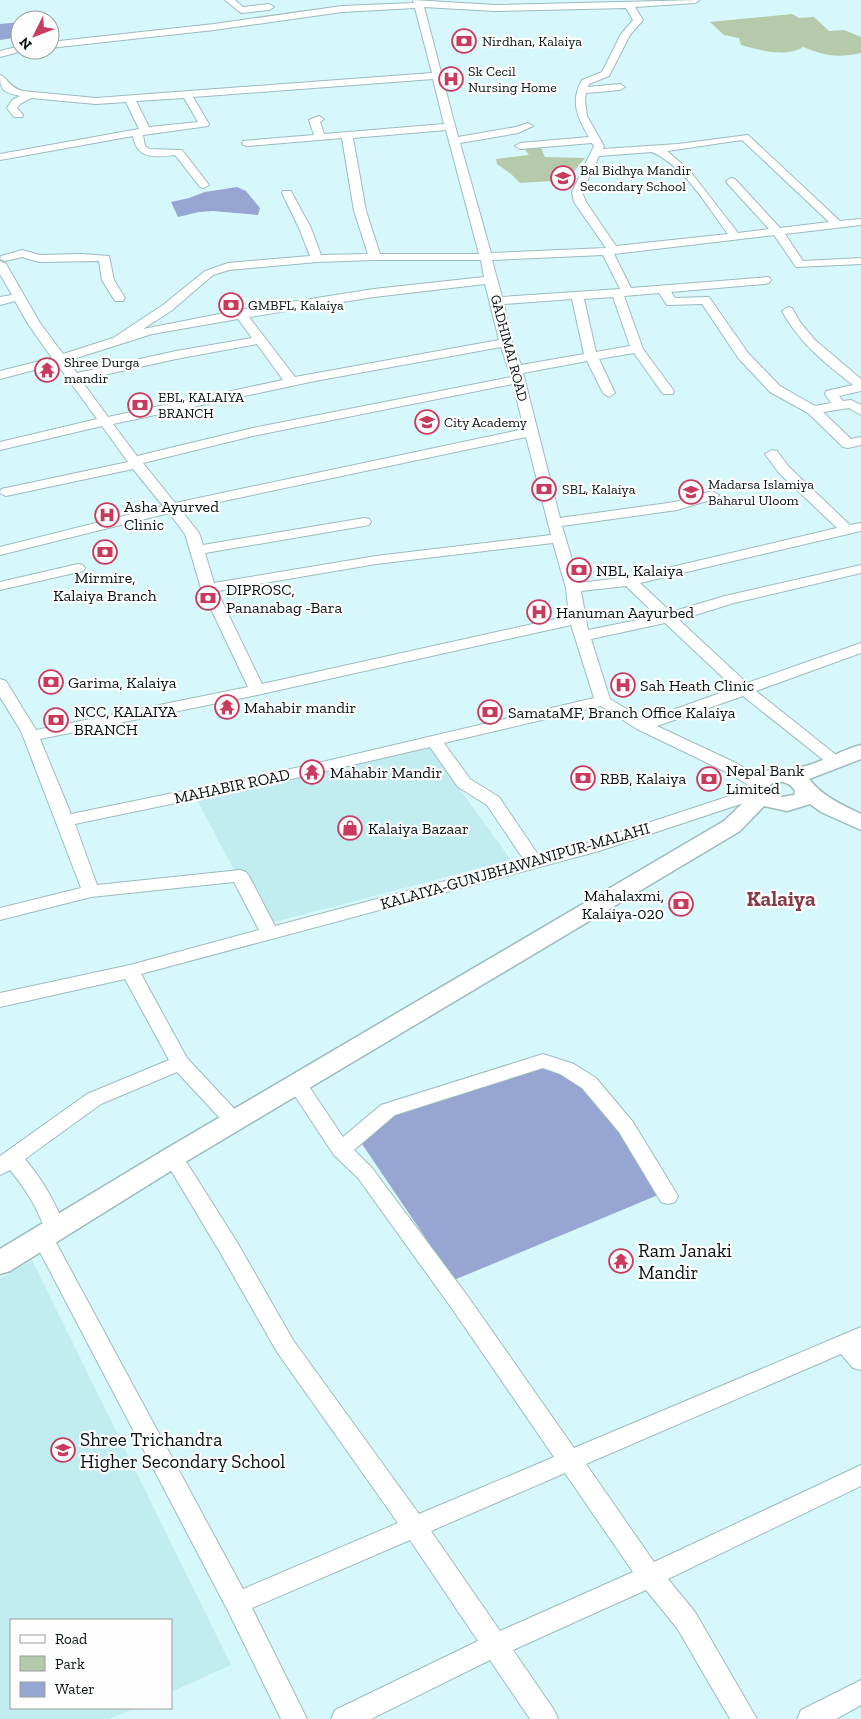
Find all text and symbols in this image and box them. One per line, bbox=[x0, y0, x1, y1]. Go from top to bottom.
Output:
north arrow bbox=[10, 10, 60, 60]
bank icon: Nirdhan, Kalaiya bbox=[451, 28, 477, 54]
text: N bbox=[16, 33, 36, 53]
place label: Nirdhan, Kalaiya bbox=[482, 33, 582, 50]
place label: Sk Cecil Nursing Home bbox=[468, 63, 557, 96]
hospital icon: Sk Cecil Nursing Home bbox=[438, 66, 464, 92]
place label: Bal Bidhya Mandir Secondary School bbox=[580, 162, 691, 195]
school or university icon: Bal Bidhya Mandir Secondary School bbox=[550, 165, 576, 191]
bank icon: GMBFL, Kalaiya bbox=[218, 292, 244, 318]
street label: GADHIMAI ROAD bbox=[487, 293, 531, 403]
place label: GMBFL, Kalaiya bbox=[248, 297, 344, 314]
place label: Shree Durga mandir bbox=[64, 354, 140, 387]
temple icon: Shree Durga mandir bbox=[34, 357, 60, 383]
place label: EBL, KALAIYA BRANCH bbox=[158, 389, 245, 422]
bank icon: EBL, KALAIYA BRANCH bbox=[127, 392, 153, 418]
school or university icon: City Academy bbox=[414, 409, 440, 435]
place label: City Academy bbox=[444, 414, 528, 431]
bank icon: SBL, Kalaiya bbox=[531, 476, 557, 502]
place label: Madarsa Islamiya Baharul Uloom bbox=[708, 476, 814, 509]
school or university icon: Madarsa Islamiya Baharul Uloom bbox=[678, 479, 704, 505]
place label: SBL, Kalaiya bbox=[562, 481, 636, 498]
place label: Asha Ayurved Clinic bbox=[124, 497, 219, 534]
hospital icon: Asha Ayurved Clinic bbox=[94, 502, 120, 528]
bank icon: Mirmire, Kalaiya Branch bbox=[92, 539, 118, 565]
bank icon: NBL, Kalaiya bbox=[566, 557, 592, 583]
place label: NBL, Kalaiya bbox=[596, 561, 683, 580]
place label: Mirmire, Kalaiya Branch bbox=[53, 568, 157, 605]
place label: DIPROSC, Pananabag -Bara bbox=[226, 580, 343, 617]
bank icon: DIPROSC, Pananabag -Bara bbox=[195, 585, 221, 611]
hospital icon: Hanuman Aayurbed bbox=[526, 599, 552, 625]
place label: Hanuman Aayurbed bbox=[556, 603, 694, 622]
bank icon: Garima, Kalaiya bbox=[38, 669, 64, 695]
hospital icon: Sah Heath Clinic bbox=[610, 672, 636, 698]
place label: Garima, Kalaiya bbox=[68, 673, 177, 692]
place label: Sah Heath Clinic bbox=[640, 676, 754, 695]
temple icon: Mahabir mandir bbox=[214, 694, 240, 720]
place label: Mahabir mandir bbox=[244, 698, 356, 717]
bank icon: SamataMF, Branch Office Kalaiya bbox=[477, 699, 503, 725]
place label: NCC, KALAIYA BRANCH bbox=[74, 702, 178, 739]
place label: SamataMF, Branch Office Kalaiya bbox=[508, 703, 736, 722]
bank icon: NCC, KALAIYA BRANCH bbox=[43, 707, 69, 733]
temple icon: Mahabir Mandir bbox=[299, 759, 325, 785]
place label: Nepal Bank Limited bbox=[726, 761, 805, 798]
place label: Mahabir Mandir bbox=[330, 763, 443, 782]
street label: MAHABIR ROAD bbox=[172, 764, 292, 808]
bank icon: RBB, Kalaiya bbox=[570, 765, 596, 791]
bank icon: Nepal Bank Limited bbox=[696, 766, 722, 792]
place label: RBB, Kalaiya bbox=[600, 769, 686, 788]
shop icon: Kalaiya Bazaar bbox=[337, 815, 363, 841]
street label: KALAIYA-GUNJBHAWANIPUR-MALAHI bbox=[378, 818, 652, 914]
place label: Kalaiya Bazaar bbox=[368, 819, 469, 838]
place label: Mahalaxmi, Kalaiya-020 bbox=[582, 886, 664, 923]
district label: Kalaiya bbox=[746, 886, 816, 911]
bank icon: Mahalaxmi, Kalaiya-020 bbox=[668, 891, 694, 917]
place label: Ram Janaki Mandir bbox=[638, 1239, 732, 1284]
temple icon: Ram Janaki Mandir bbox=[608, 1248, 634, 1274]
place label: Shree Trichandra Higher Secondary School bbox=[80, 1428, 285, 1473]
school or university icon: Shree Trichandra Higher Secondary School bbox=[50, 1437, 76, 1463]
legend bbox=[10, 1619, 172, 1709]
text: Road bbox=[55, 1630, 88, 1648]
text: Park bbox=[55, 1655, 85, 1673]
text: Water bbox=[55, 1680, 95, 1698]

